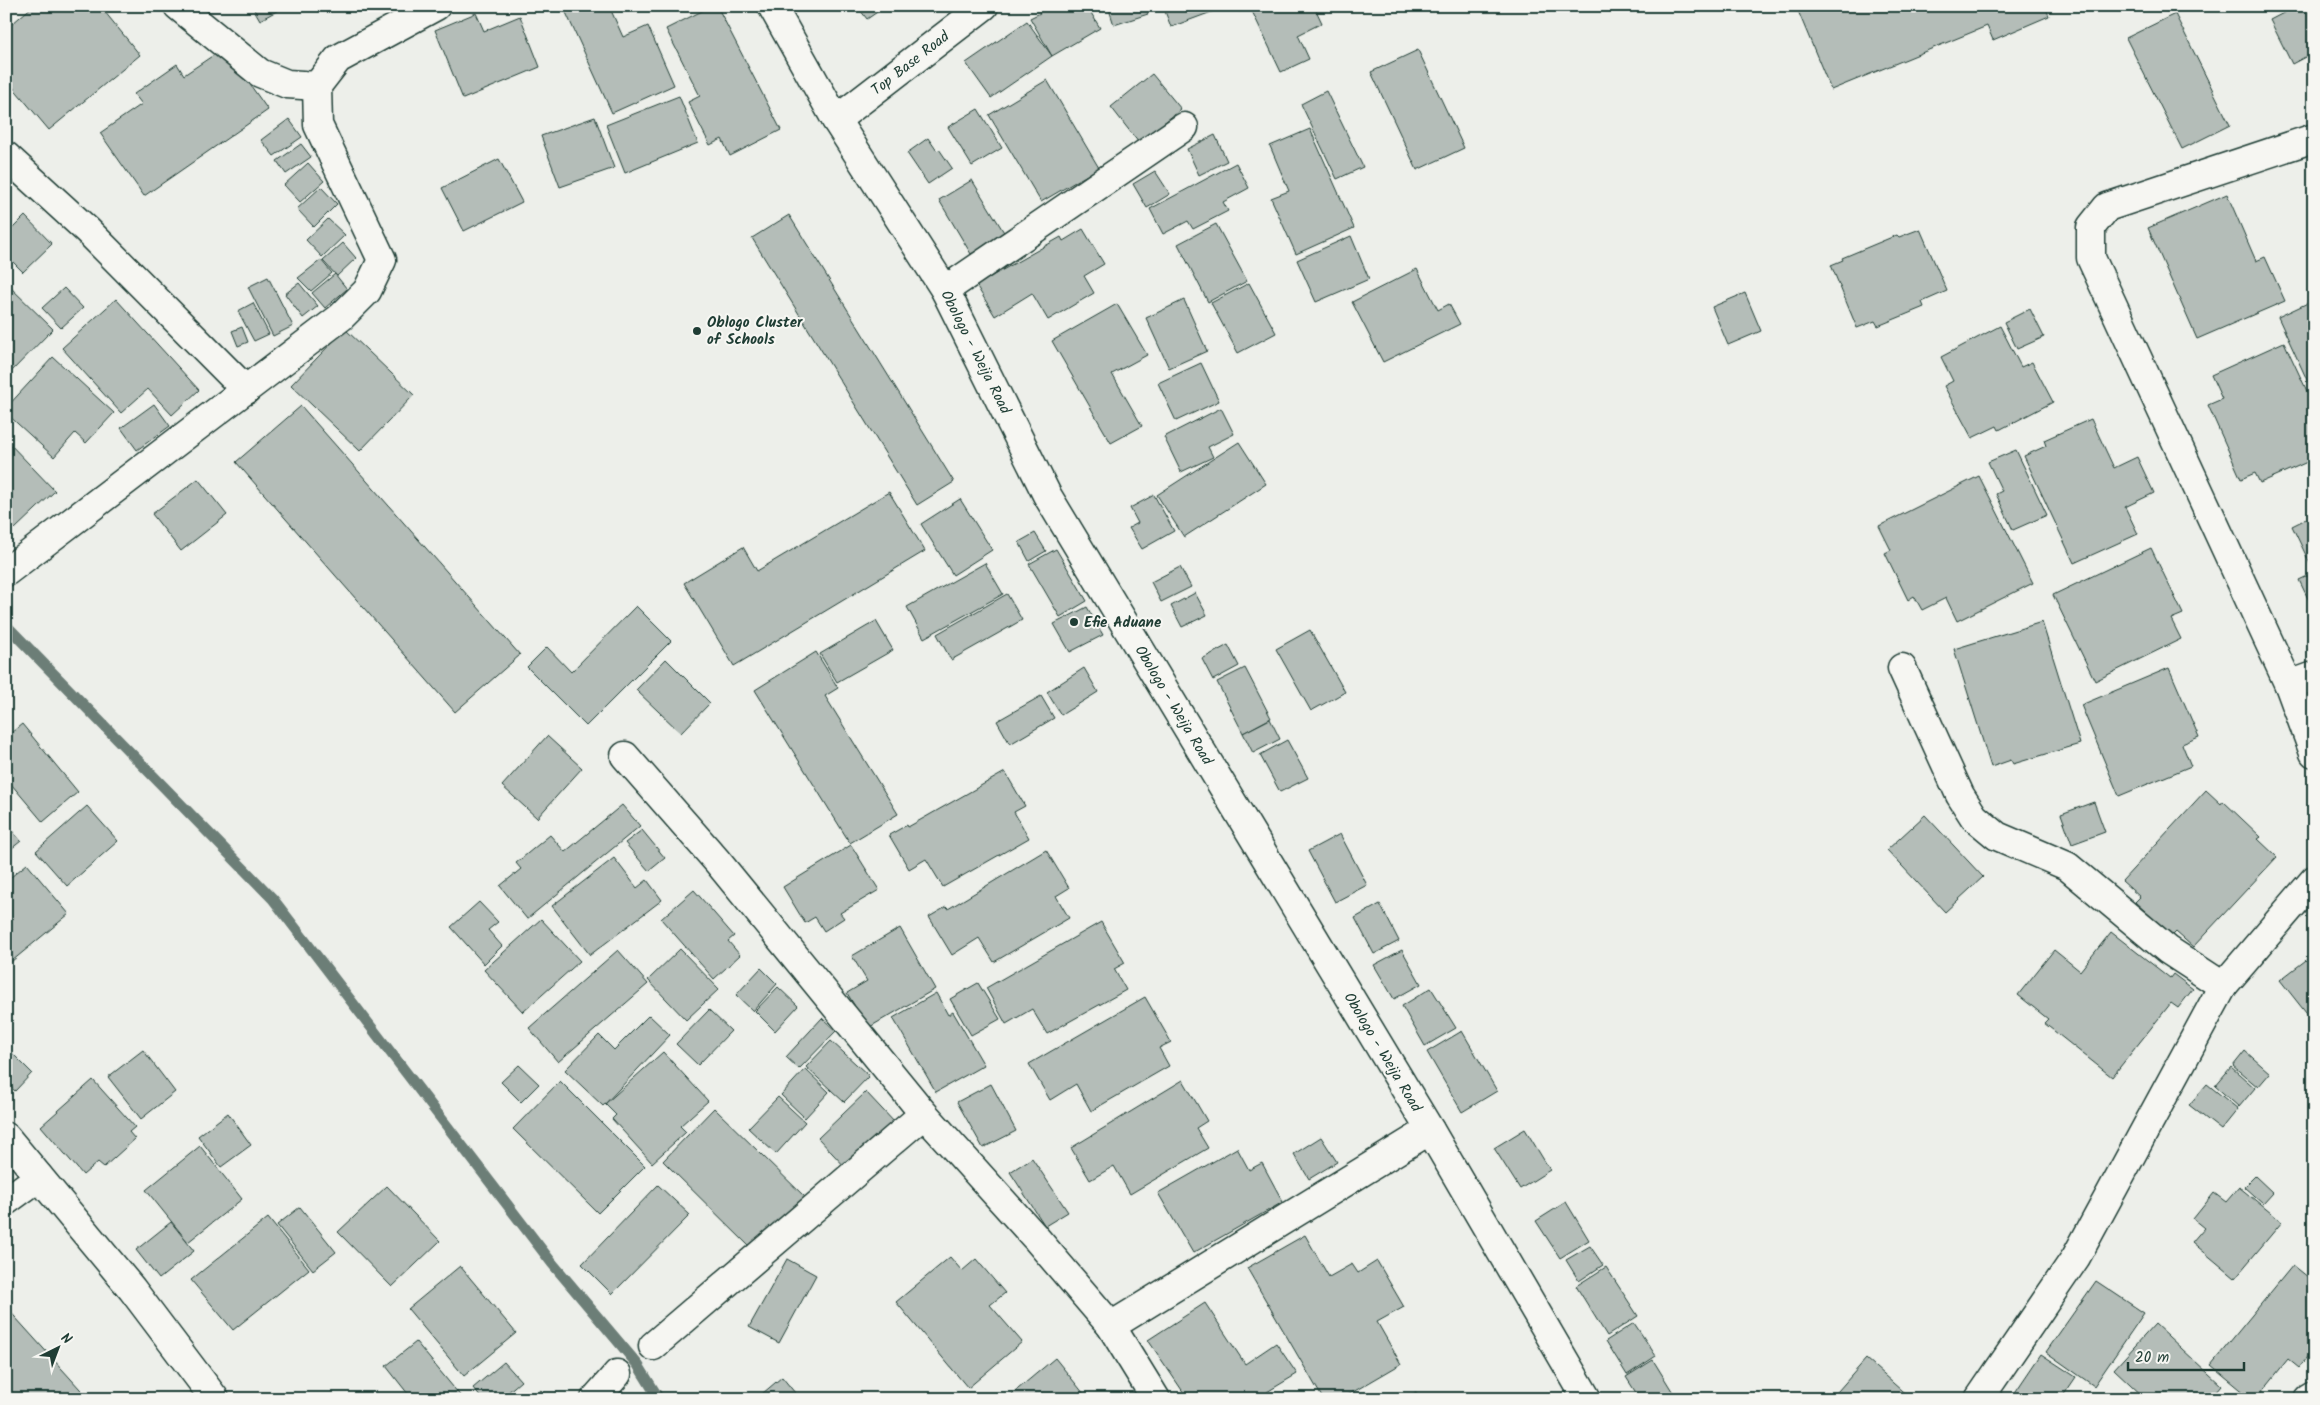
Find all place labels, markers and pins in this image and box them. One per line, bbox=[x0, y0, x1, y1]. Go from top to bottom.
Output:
place label: Oblogo Cluster of Schools bbox=[707, 311, 803, 352]
marker: Oblogo Cluster of Schools bbox=[691, 325, 703, 337]
place label: Efie Aduane bbox=[1084, 611, 1162, 635]
marker: Efie Aduane bbox=[1068, 616, 1080, 628]

